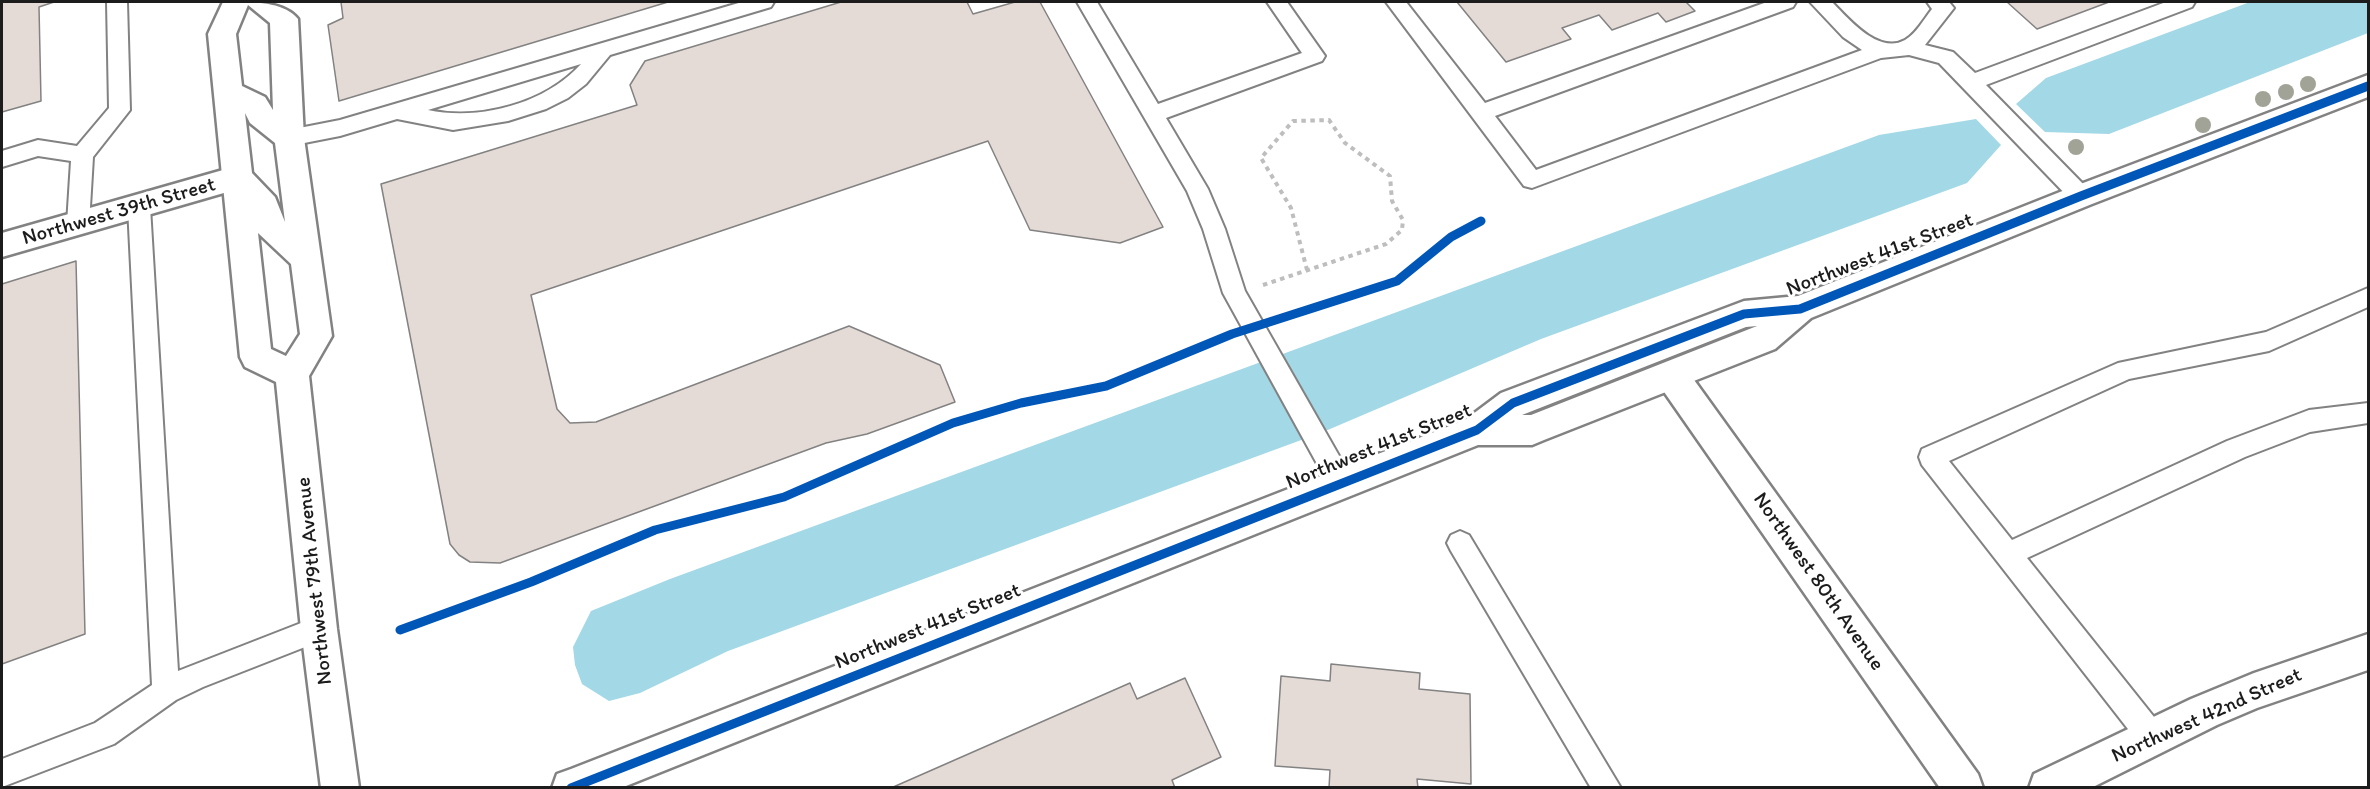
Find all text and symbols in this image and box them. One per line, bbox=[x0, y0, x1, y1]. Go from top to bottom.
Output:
street label: Northwest 39th Street bbox=[19, 172, 219, 252]
street label: Northwest 41st Street bbox=[1783, 208, 1977, 302]
street label: Northwest 41st Street bbox=[1282, 398, 1476, 496]
street label: Northwest 79th Avenue bbox=[292, 476, 338, 686]
street label: Northwest 80th Avenue bbox=[1747, 488, 1889, 676]
street label: Northwest 41st Street bbox=[831, 578, 1025, 676]
street label: Northwest 42nd Street bbox=[2108, 663, 2306, 769]

